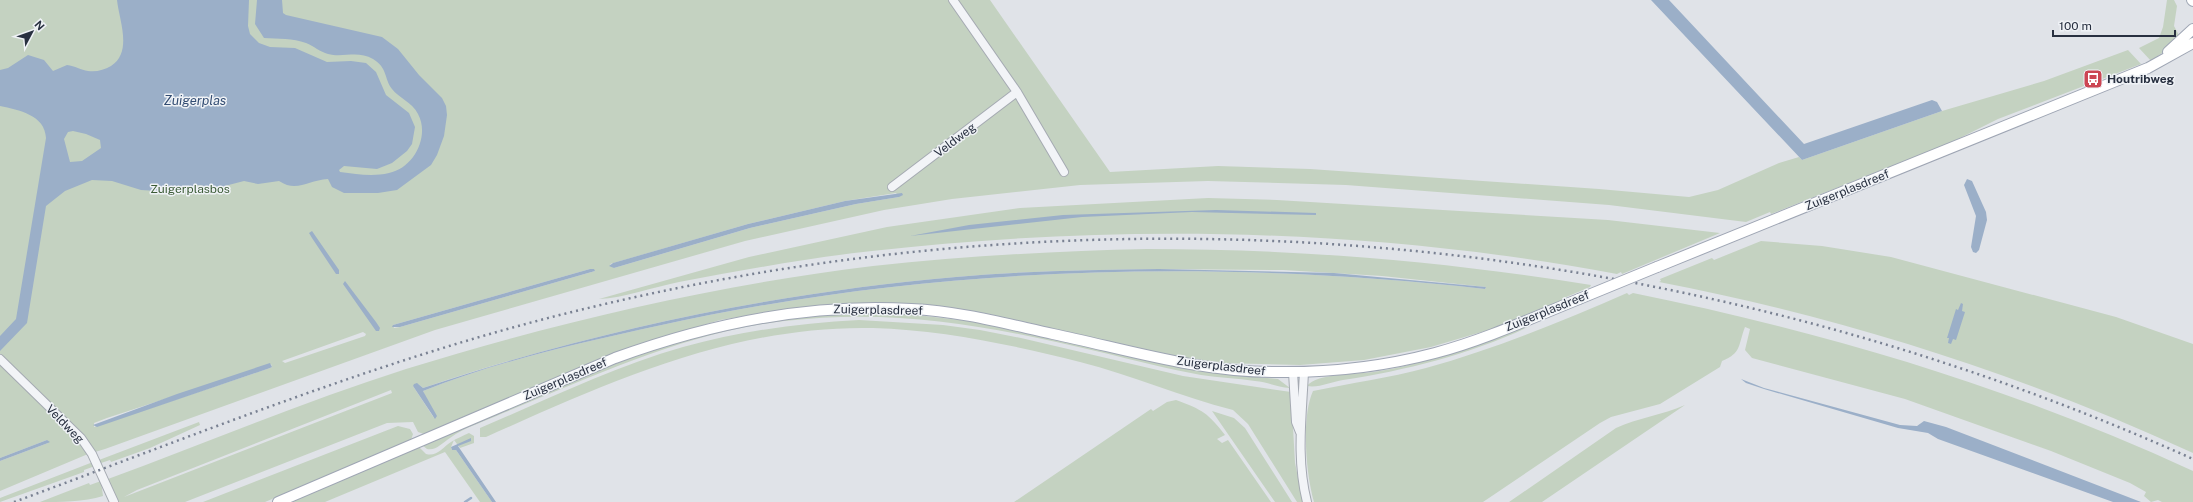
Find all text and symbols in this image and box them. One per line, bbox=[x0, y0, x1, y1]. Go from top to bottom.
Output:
north arrow bbox=[12, 12, 52, 52]
scale bar bbox=[2053, 12, 2175, 38]
text: N bbox=[32, 18, 47, 33]
text: 100 m bbox=[2059, 19, 2092, 33]
bus stop icon: Houtribweg bbox=[2082, 68, 2104, 90]
place label: Houtribweg bbox=[2107, 72, 2175, 86]
water label: Zuigerplas bbox=[164, 93, 226, 108]
street label: Veldweg bbox=[932, 120, 978, 160]
street label: Zuigerplasdreef bbox=[1803, 167, 1891, 213]
park label: Zuigerplasbos bbox=[150, 182, 230, 196]
street label: Zuigerplasdreef bbox=[1503, 288, 1591, 334]
street label: Zuigerplasdreef bbox=[833, 302, 923, 318]
street label: Zuigerplasdreef bbox=[1176, 354, 1267, 378]
street label: Zuigerplasdreef bbox=[521, 355, 609, 403]
street label: Veldweg bbox=[43, 402, 87, 446]

